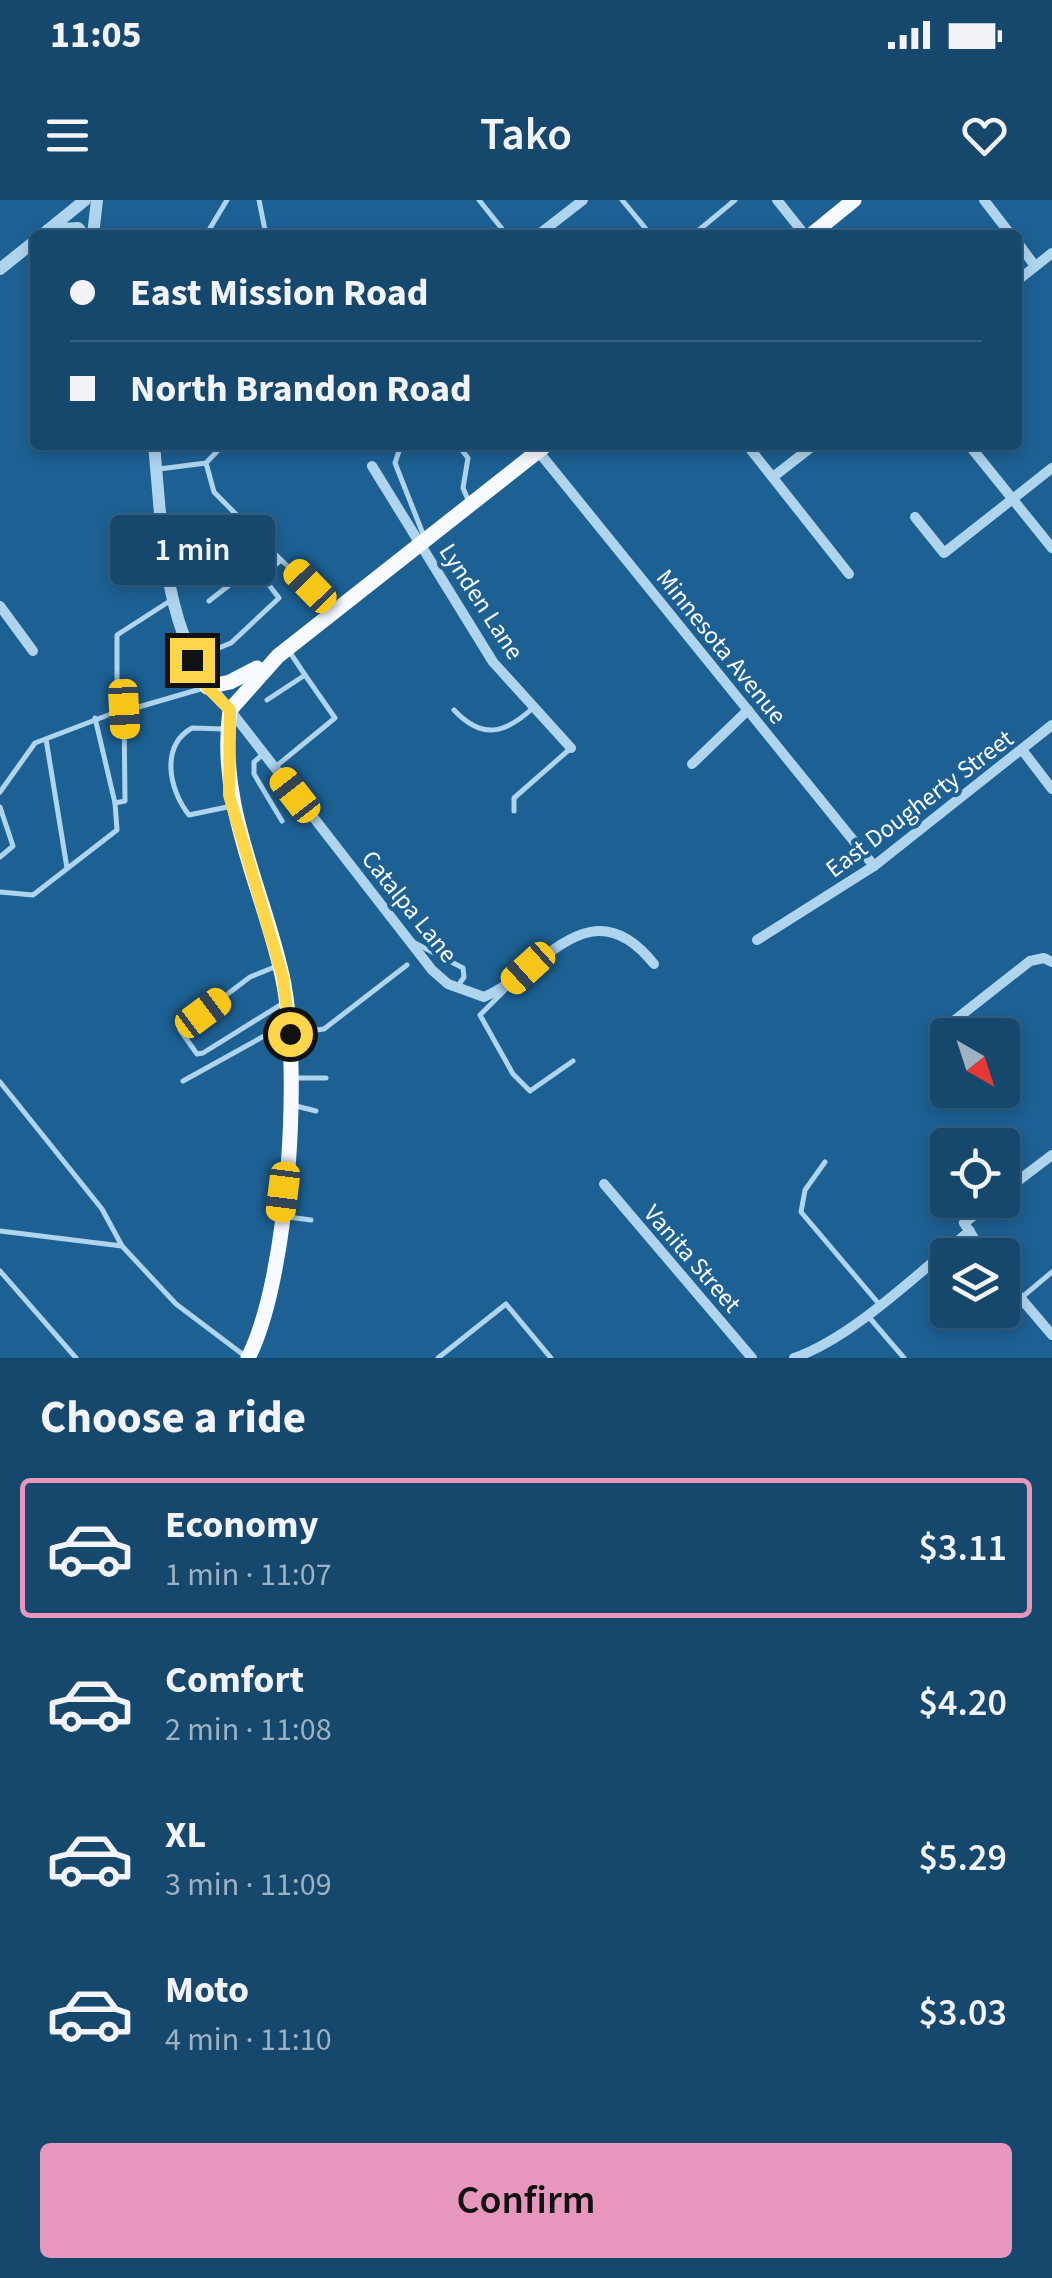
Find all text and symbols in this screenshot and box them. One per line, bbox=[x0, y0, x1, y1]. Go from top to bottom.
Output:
text: 11:05 bbox=[50, 8, 142, 62]
text: Tako bbox=[480, 103, 572, 167]
icon: menu bbox=[40, 108, 95, 163]
icon: heart bbox=[957, 108, 1012, 163]
text: East Mission Road bbox=[130, 266, 429, 320]
text: North Brandon Road bbox=[130, 362, 472, 416]
callout: 1 min bbox=[110, 515, 274, 585]
text: 1 min bbox=[154, 527, 231, 573]
street label: Lynden Lane bbox=[430, 536, 532, 667]
car bbox=[278, 554, 342, 618]
street label: Minnesota Avenue bbox=[647, 561, 795, 732]
route end bbox=[170, 638, 215, 683]
car bbox=[107, 678, 141, 740]
street label: East Dougherty Street bbox=[818, 721, 1021, 886]
car bbox=[265, 762, 325, 828]
street label: Catalpa Lane bbox=[353, 843, 466, 971]
car bbox=[496, 937, 560, 999]
car bbox=[170, 983, 236, 1043]
route start bbox=[268, 1012, 313, 1057]
north arrow bbox=[930, 1018, 1020, 1108]
map controls bbox=[930, 1018, 1020, 1328]
button: locate bbox=[930, 1128, 1020, 1218]
car bbox=[264, 1160, 302, 1224]
street label: Vanita Street bbox=[635, 1197, 750, 1321]
button: layers bbox=[930, 1238, 1020, 1328]
text: Choose a ride bbox=[40, 1386, 306, 1450]
text: Economy bbox=[165, 1498, 318, 1552]
icon: car bbox=[45, 1503, 135, 1593]
text: $3.11 bbox=[919, 1521, 1007, 1575]
text: 1 min · 11:07 bbox=[165, 1552, 332, 1598]
text: Comfort bbox=[165, 1653, 304, 1707]
icon: car bbox=[45, 1658, 135, 1748]
text: $4.20 bbox=[919, 1676, 1007, 1730]
text: 2 min · 11:08 bbox=[165, 1707, 332, 1753]
text: XL bbox=[165, 1808, 206, 1862]
icon: car bbox=[45, 1813, 135, 1903]
text: $5.29 bbox=[919, 1831, 1007, 1885]
text: 3 min · 11:09 bbox=[165, 1862, 332, 1908]
text: Moto bbox=[165, 1963, 249, 2017]
icon: car bbox=[45, 1968, 135, 2058]
text: $3.03 bbox=[919, 1986, 1007, 2040]
text: 4 min · 11:10 bbox=[165, 2017, 332, 2063]
button: Confirm bbox=[40, 2143, 1012, 2258]

